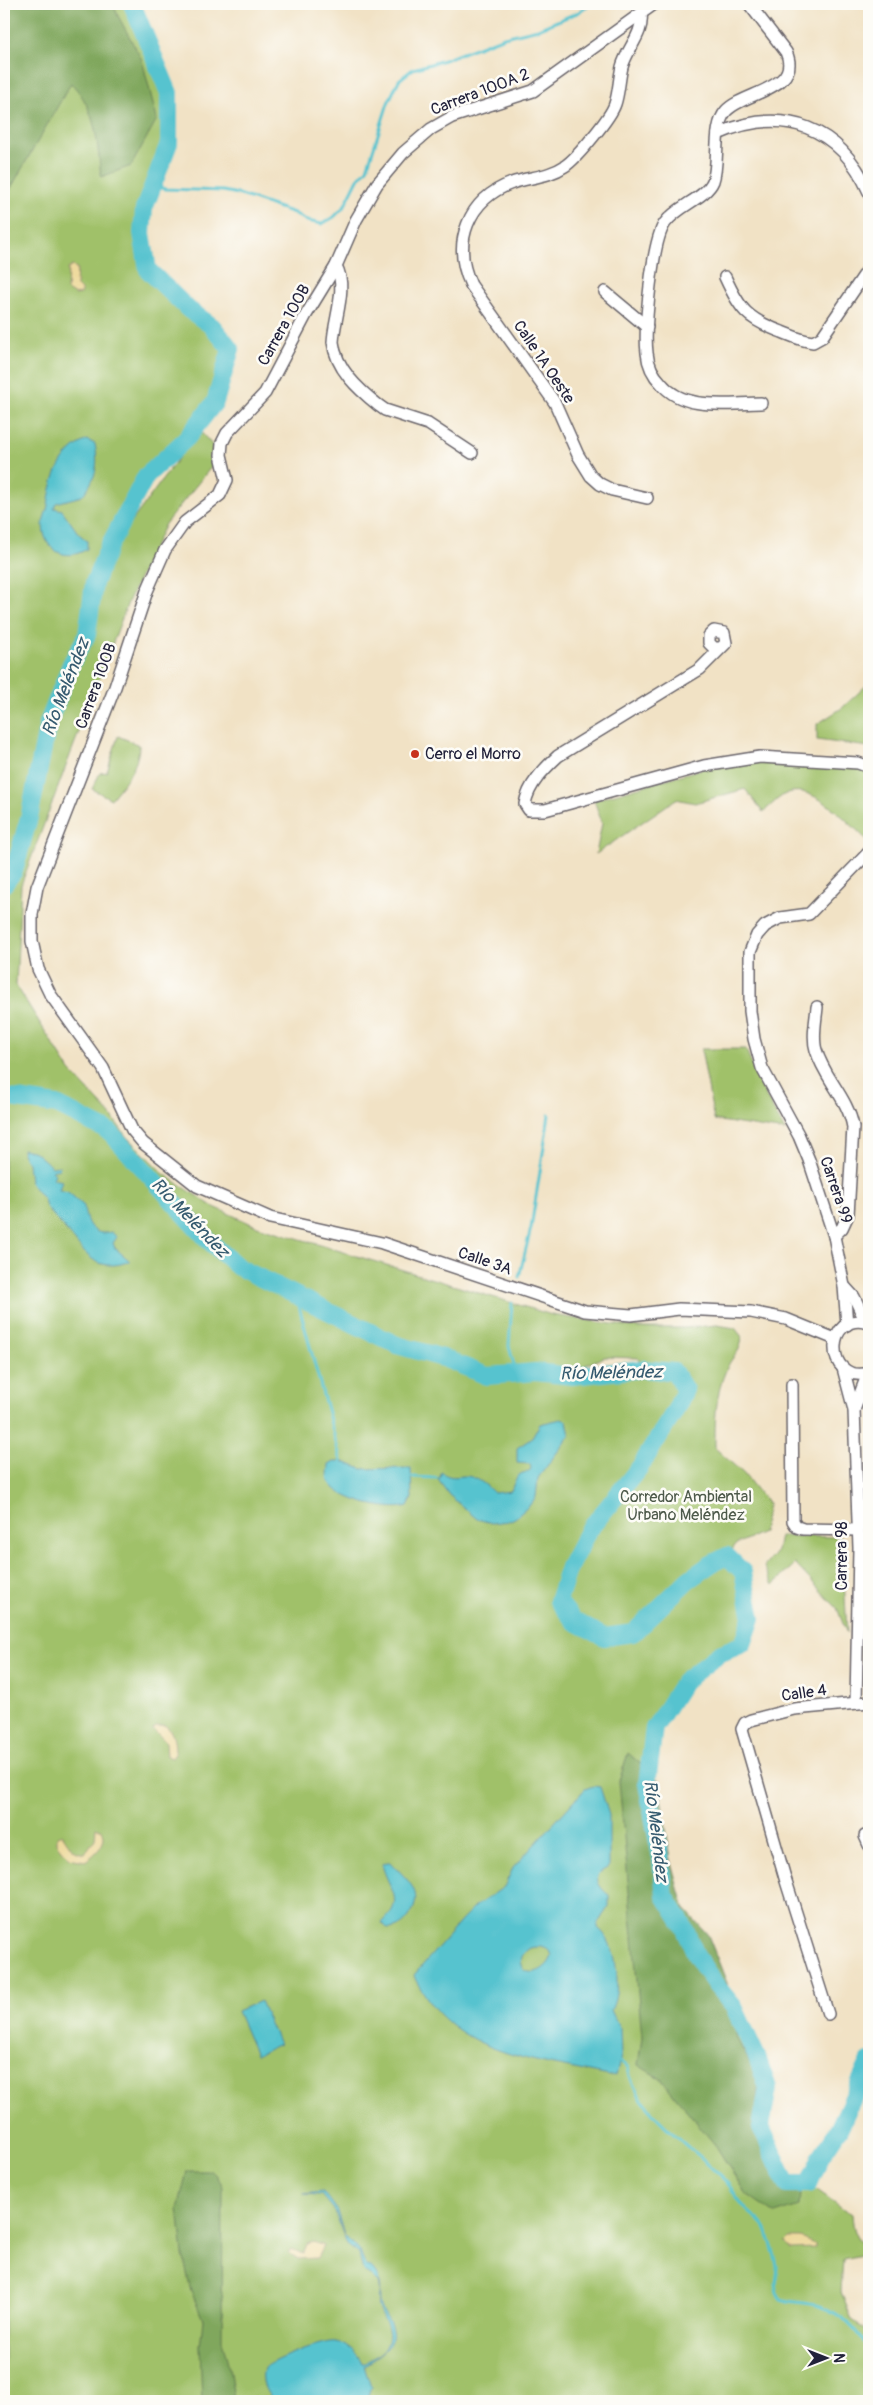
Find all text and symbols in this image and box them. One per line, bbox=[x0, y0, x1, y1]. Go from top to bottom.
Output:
street label: Carrera 100A 2 bbox=[428, 64, 532, 120]
street label: Carrera 100B bbox=[253, 281, 315, 369]
street label: Calle 1A Oeste bbox=[509, 317, 579, 407]
water label: Río Meléndez bbox=[37, 633, 96, 739]
street label: Carrera 100B bbox=[71, 640, 121, 732]
place label: Cerro el Morro bbox=[425, 744, 521, 764]
marker: Cerro el Morro bbox=[409, 748, 421, 760]
street label: Carrera 99 bbox=[815, 1154, 857, 1226]
water label: Río Meléndez bbox=[146, 1173, 236, 1265]
street label: Calle 3A bbox=[455, 1242, 515, 1280]
water label: Río Meléndez bbox=[560, 1361, 665, 1385]
park label: Corredor Ambiental Urbano Meléndez bbox=[620, 1487, 752, 1525]
street label: Carrera 98 bbox=[832, 1521, 852, 1591]
street label: Calle 4 bbox=[780, 1680, 828, 1706]
water label: Río Meléndez bbox=[638, 1779, 674, 1886]
north arrow bbox=[800, 2332, 850, 2382]
text: N bbox=[830, 2353, 847, 2363]

